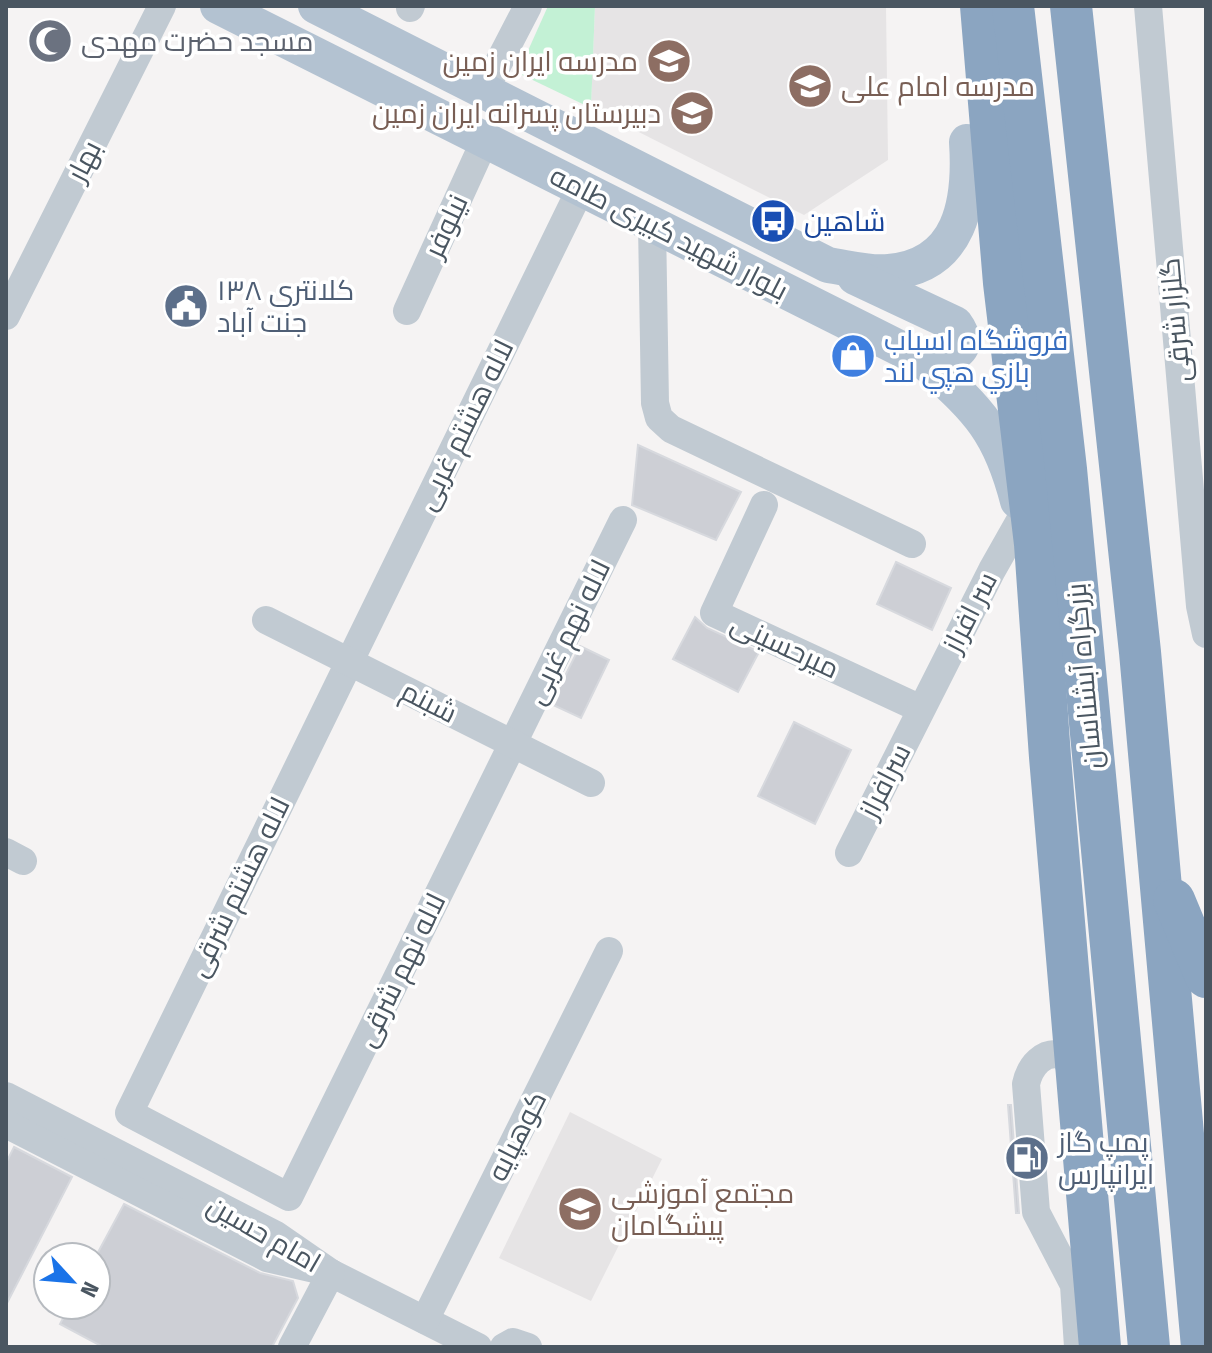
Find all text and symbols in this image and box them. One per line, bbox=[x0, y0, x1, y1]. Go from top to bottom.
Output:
mosque icon: مسجد حضرت مهدی bbox=[26, 17, 74, 65]
place label: مسجد حضرت مهدی bbox=[81, 25, 314, 58]
school or university icon: مدرسه ایران زمین bbox=[645, 37, 693, 85]
place label: مدرسه ایران زمین bbox=[442, 45, 638, 78]
school or university icon: مدرسه امام علی bbox=[786, 62, 834, 110]
place label: مدرسه امام علی bbox=[841, 70, 1035, 106]
school or university icon: دبیرستان پسرانه ایران زمین bbox=[668, 89, 716, 137]
place label: دبیرستان پسرانه ایران زمین bbox=[372, 97, 661, 132]
street label: بهار bbox=[59, 135, 108, 189]
street label: بلوار شهید کبیری طامه bbox=[545, 159, 793, 307]
street label: نیلوفر bbox=[416, 189, 475, 265]
bus stop icon: شاهین bbox=[749, 197, 797, 245]
place label: شاهین bbox=[804, 205, 886, 238]
street label: گلزار شرقی bbox=[1153, 256, 1197, 384]
place label: کلانتری ۱۳۸ جنت آباد bbox=[217, 274, 354, 339]
public building icon: کلانتری ۱۳۸ جنت آباد bbox=[162, 282, 210, 330]
place label: فروشگاه اسباب بازي هپي لند bbox=[884, 324, 1068, 394]
shop icon: فروشگاه اسباب بازي هپي لند bbox=[829, 332, 877, 380]
street label: لاله هشتم غربی bbox=[410, 334, 523, 517]
street label: لاله نهم غربی bbox=[519, 554, 620, 711]
street label: سر افراز bbox=[935, 566, 1004, 659]
street label: بزرگراه آبشناسان bbox=[1059, 582, 1109, 770]
street label: میرحسینی bbox=[726, 607, 844, 685]
street label: شبنم bbox=[394, 674, 462, 733]
street label: سرافراز bbox=[851, 738, 918, 825]
street label: لاله هشتم شرقی bbox=[181, 792, 299, 983]
street label: لاله نهم شرقی bbox=[350, 888, 455, 1053]
street label: کوهپایه bbox=[480, 1086, 554, 1187]
place label: پمپ گاز ایرانپارس bbox=[1056, 1126, 1154, 1192]
fuel station icon: پمپ گاز ایرانپارس bbox=[1003, 1134, 1051, 1182]
place label: مجتمع آموزشی پیشگامان bbox=[611, 1177, 794, 1244]
school or university icon: مجتمع آموزشی پیشگامان bbox=[556, 1185, 604, 1233]
street label: امام حسین bbox=[200, 1188, 327, 1282]
north arrow bbox=[32, 1241, 112, 1321]
text: N bbox=[75, 1278, 105, 1301]

